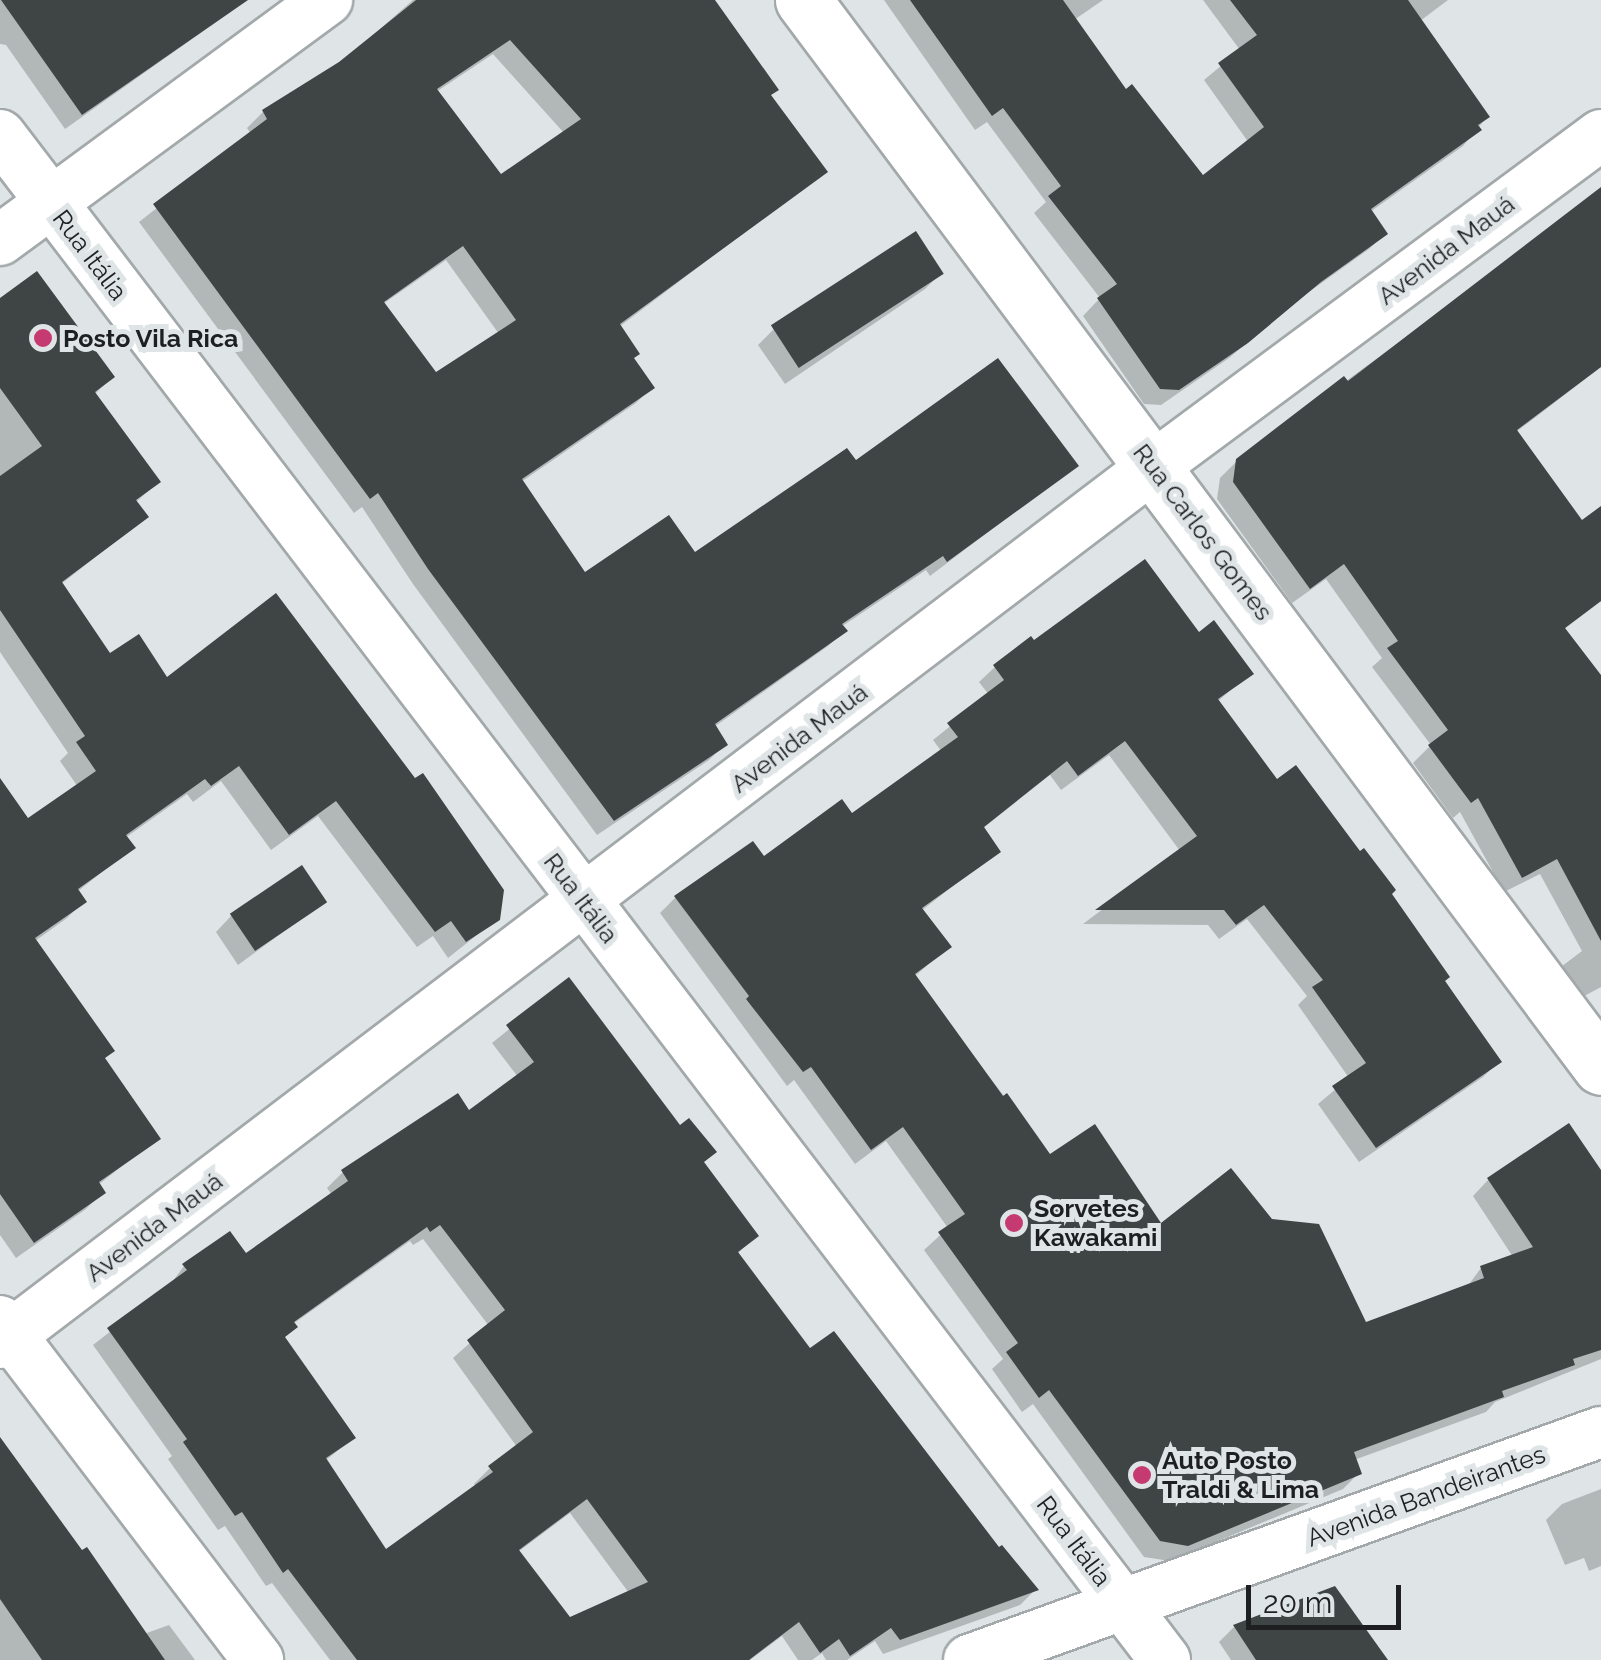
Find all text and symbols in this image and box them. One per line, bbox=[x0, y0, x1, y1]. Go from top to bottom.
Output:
street label: Avenida Mauá bbox=[1372, 189, 1520, 311]
street label: Rua Itália bbox=[46, 204, 134, 306]
place label: Posto Vila Rica bbox=[63, 323, 239, 353]
marker: Posto Vila Rica bbox=[32, 327, 54, 349]
street label: Rua Carlos Gomes bbox=[1127, 438, 1279, 626]
street label: Avenida Mauá bbox=[725, 677, 873, 799]
street label: Rua Itália bbox=[537, 847, 625, 949]
street label: Avenida Mauá bbox=[80, 1166, 228, 1288]
place label: Sorvetes Kawakami bbox=[1034, 1194, 1157, 1253]
marker: Sorvetes Kawakami bbox=[1003, 1212, 1025, 1234]
street label: Avenida Bandeirantes bbox=[1303, 1439, 1549, 1553]
place label: Auto Posto Traldi & Lima bbox=[1162, 1446, 1319, 1505]
marker: Auto Posto Traldi & Lima bbox=[1131, 1464, 1153, 1486]
street label: Rua Itália bbox=[1030, 1490, 1118, 1592]
scale bar bbox=[1251, 1565, 1406, 1627]
text: 20 m bbox=[1263, 1585, 1332, 1620]

